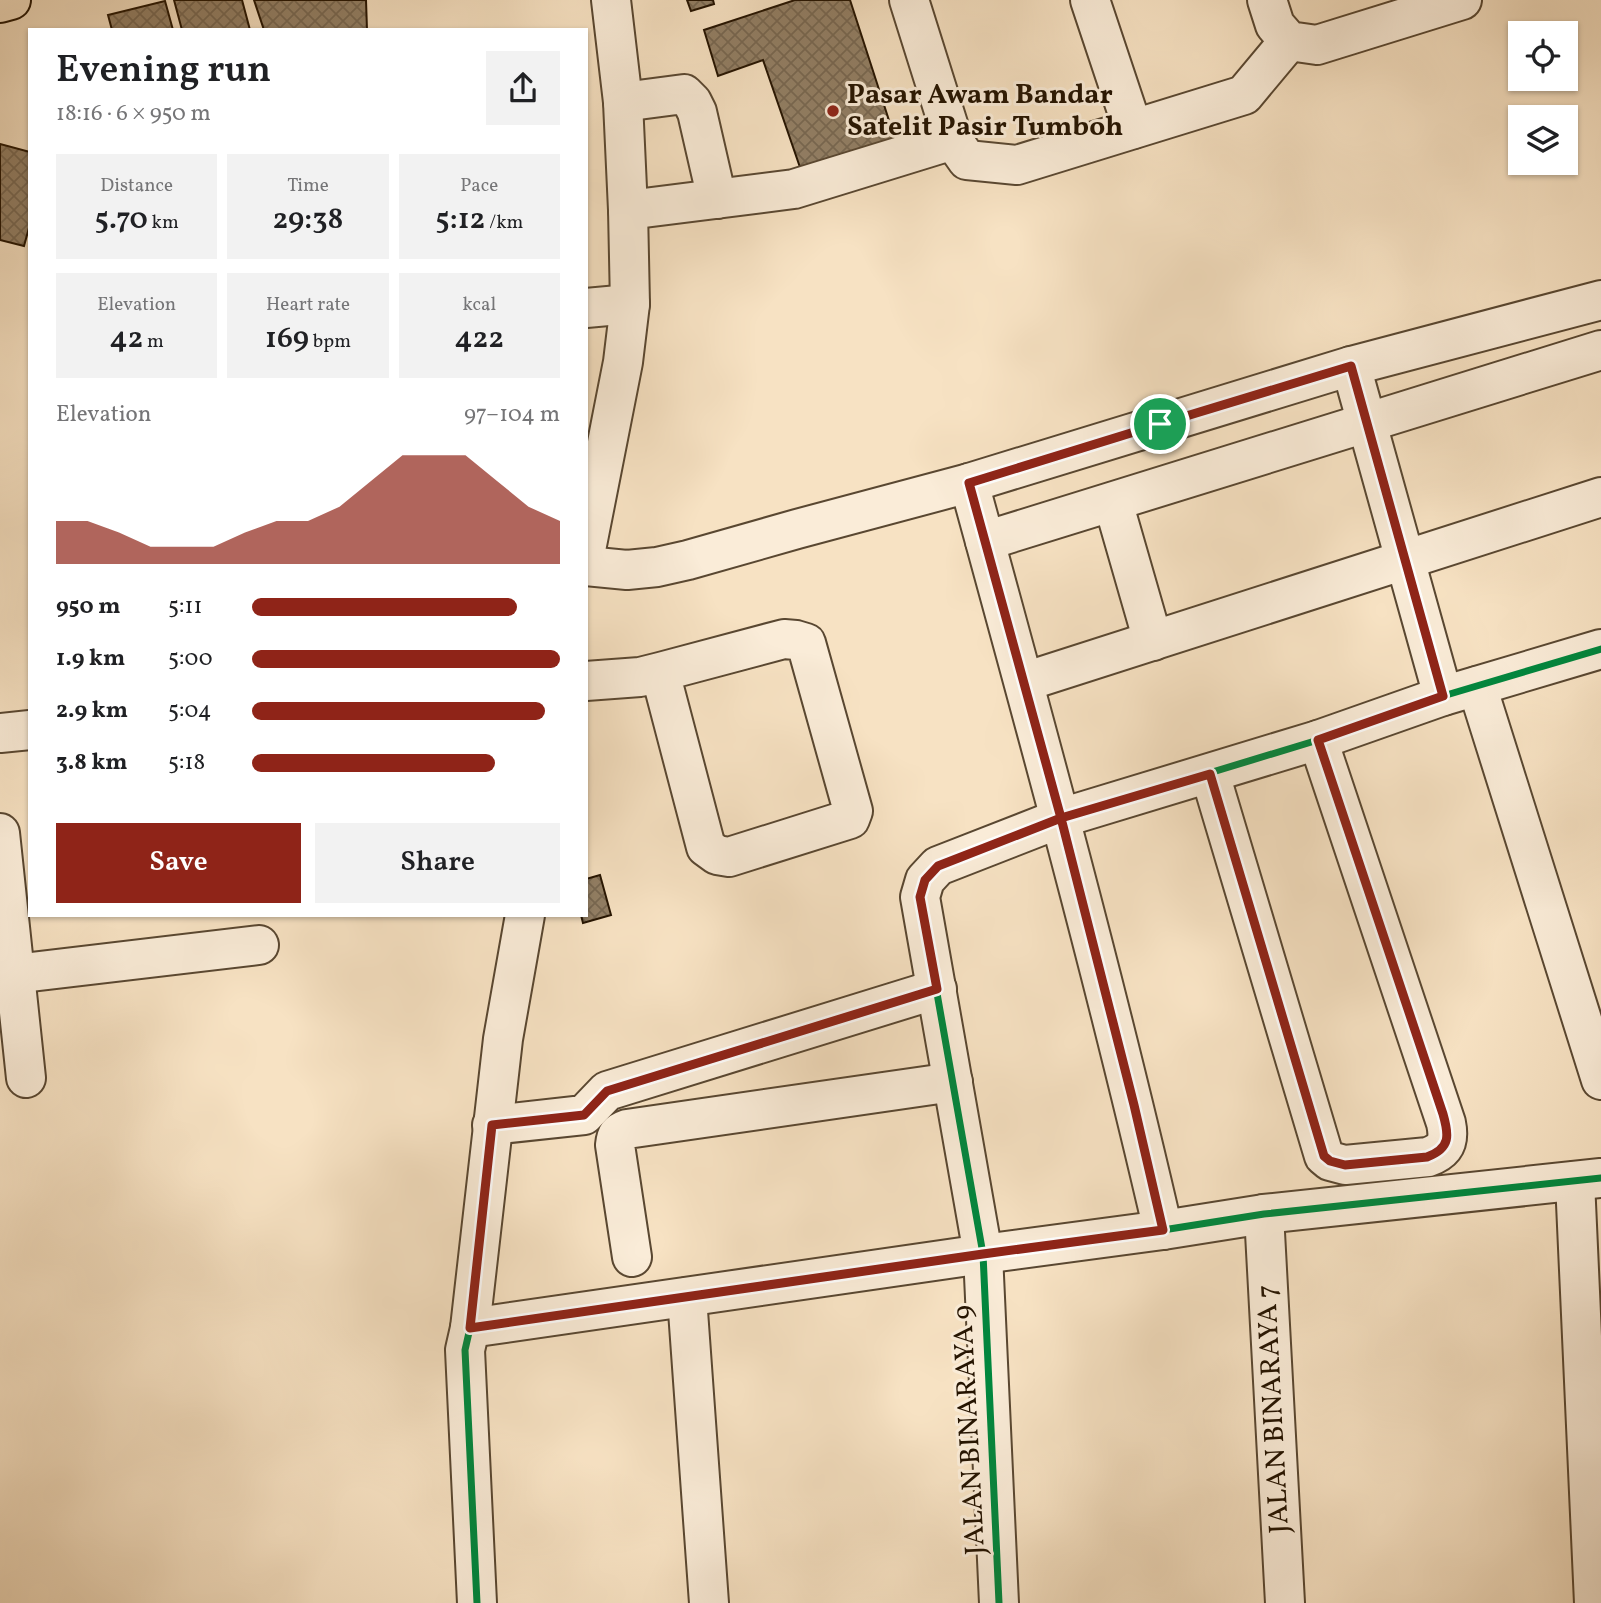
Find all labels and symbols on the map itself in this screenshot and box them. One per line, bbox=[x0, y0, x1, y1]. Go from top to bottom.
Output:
place label: Pasar Awam Bandar Satelit Pasir Tumboh bbox=[847, 76, 1123, 147]
marker: Pasar Awam Bandar Satelit Pasir Tumboh bbox=[825, 103, 841, 119]
pin bbox=[1130, 394, 1190, 454]
street label: JALAN BINARAYA 7 bbox=[1248, 1284, 1300, 1534]
street label: JALAN BINARAYA 9 bbox=[944, 1304, 996, 1556]

